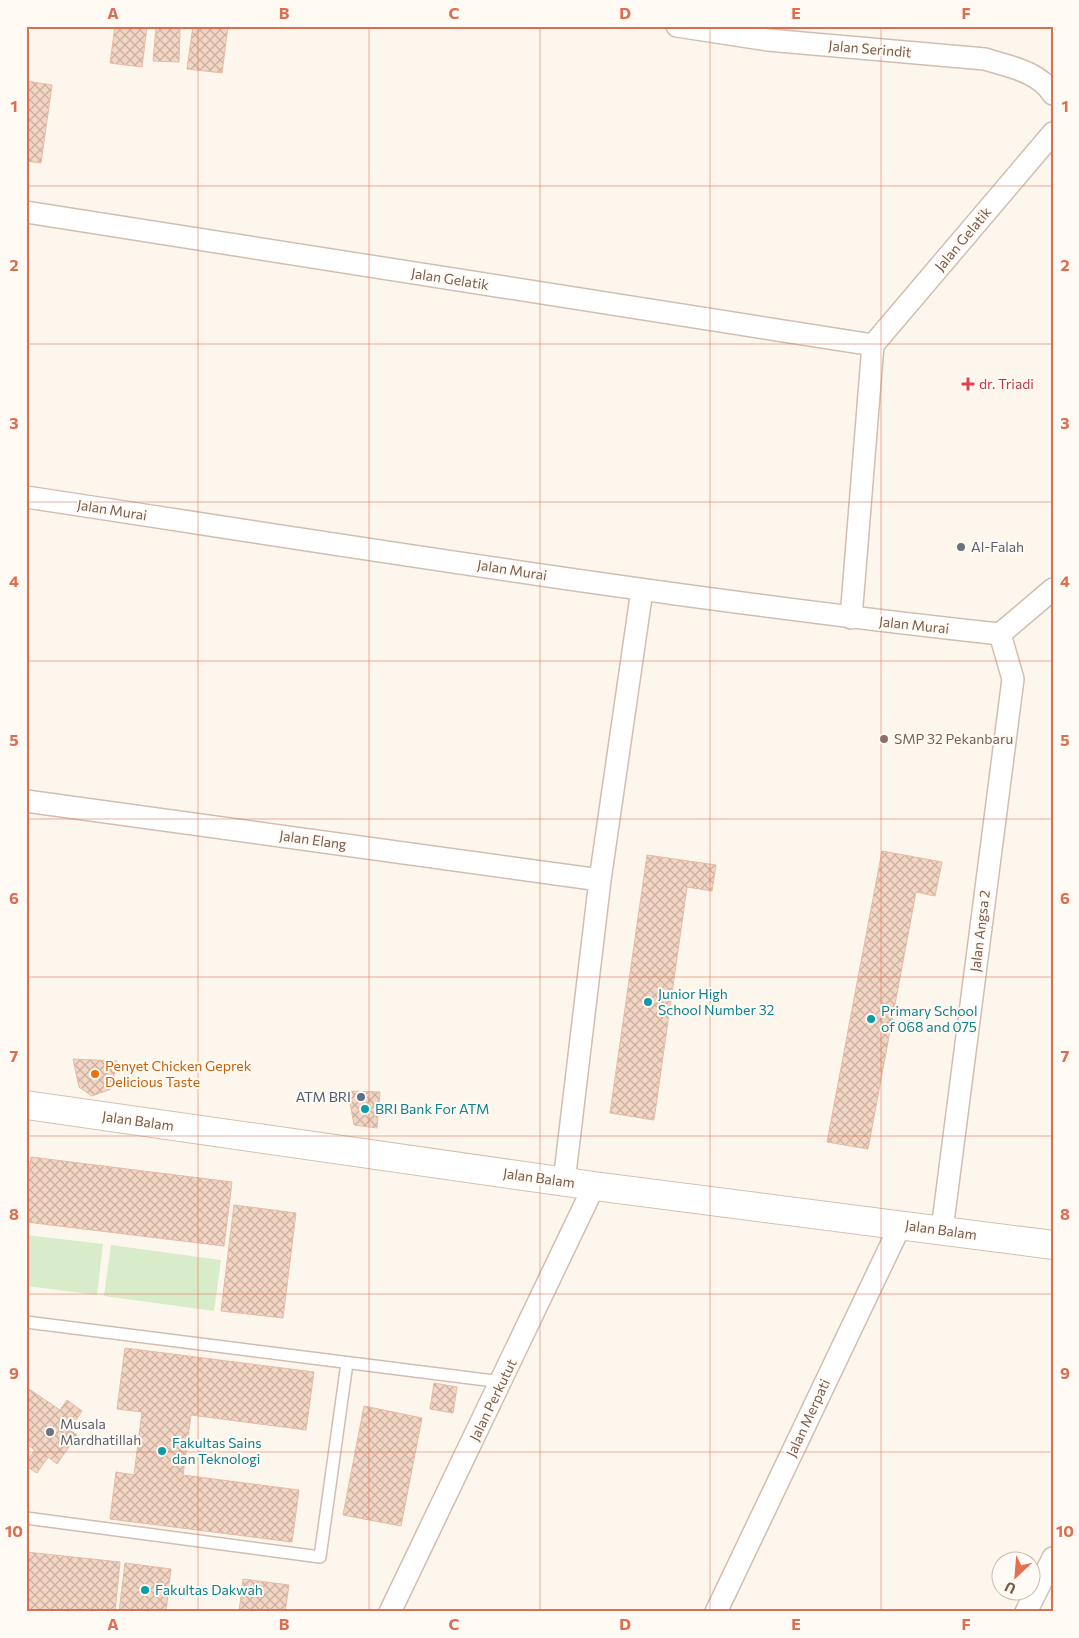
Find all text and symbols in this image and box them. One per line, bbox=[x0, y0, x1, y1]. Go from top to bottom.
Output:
text: A bbox=[107, 3, 119, 22]
text: B bbox=[279, 3, 290, 22]
text: C bbox=[449, 3, 460, 22]
text: D bbox=[619, 3, 631, 22]
text: E bbox=[791, 3, 801, 22]
text: F bbox=[961, 3, 971, 22]
street label: Jalan Serindit bbox=[828, 36, 912, 61]
text: 1 bbox=[10, 96, 18, 115]
text: 1 bbox=[1061, 96, 1069, 115]
street label: Jalan Gelatik bbox=[931, 203, 995, 274]
text: 2 bbox=[9, 255, 19, 274]
text: 2 bbox=[1060, 255, 1070, 274]
street label: Jalan Gelatik bbox=[410, 264, 491, 293]
place label: dr. Triadi bbox=[979, 375, 1034, 392]
marker: dr. Triadi bbox=[961, 377, 975, 391]
text: 3 bbox=[9, 413, 19, 432]
text: 3 bbox=[1060, 413, 1070, 432]
street label: Jalan Murai bbox=[76, 496, 148, 523]
place label: Al-Falah bbox=[971, 538, 1024, 555]
marker: Al-Falah bbox=[955, 541, 967, 553]
street label: Jalan Murai bbox=[476, 556, 548, 583]
text: 4 bbox=[9, 571, 19, 590]
text: 4 bbox=[1060, 571, 1070, 590]
street label: Jalan Murai bbox=[878, 612, 950, 637]
text: 5 bbox=[9, 730, 19, 749]
place label: SMP 32 Pekanbaru bbox=[894, 730, 1013, 747]
text: 5 bbox=[1060, 730, 1070, 749]
marker: SMP 32 Pekanbaru bbox=[878, 733, 890, 745]
street label: Jalan Elang bbox=[278, 826, 348, 853]
text: 6 bbox=[9, 888, 19, 907]
text: 6 bbox=[1060, 888, 1070, 907]
street label: Jalan Angsa 2 bbox=[966, 889, 993, 973]
place label: Junior High School Number 32 bbox=[658, 985, 775, 1018]
marker: Junior High School Number 32 bbox=[642, 996, 654, 1008]
place label: Primary School of 068 and 075 bbox=[881, 1002, 977, 1035]
marker: Primary School of 068 and 075 bbox=[865, 1013, 877, 1025]
text: 7 bbox=[10, 1046, 19, 1065]
text: 7 bbox=[1061, 1046, 1070, 1065]
place label: Penyet Chicken Geprek Delicious Taste bbox=[105, 1057, 252, 1090]
marker: Penyet Chicken Geprek Delicious Taste bbox=[89, 1068, 101, 1080]
place label: ATM BRI bbox=[296, 1088, 351, 1105]
marker: ATM BRI bbox=[355, 1091, 367, 1103]
place label: BRI Bank For ATM bbox=[375, 1100, 489, 1117]
marker: BRI Bank For ATM bbox=[359, 1103, 371, 1115]
street label: Jalan Balam bbox=[101, 1107, 175, 1134]
street label: Jalan Balam bbox=[502, 1164, 576, 1191]
text: 8 bbox=[9, 1204, 19, 1223]
text: 8 bbox=[1060, 1204, 1070, 1223]
street label: Jalan Balam bbox=[904, 1216, 978, 1243]
street label: Jalan Perkutut bbox=[465, 1356, 520, 1444]
text: 9 bbox=[9, 1363, 19, 1382]
text: 9 bbox=[1060, 1363, 1070, 1382]
street label: Jalan Merpati bbox=[782, 1376, 833, 1460]
place label: Musala Mardhatillah bbox=[60, 1415, 141, 1448]
marker: Musala Mardhatillah bbox=[44, 1426, 56, 1438]
place label: Fakultas Sains dan Teknologi bbox=[172, 1434, 262, 1467]
marker: Fakultas Sains dan Teknologi bbox=[156, 1445, 168, 1457]
text: 10 bbox=[5, 1521, 23, 1540]
text: 10 bbox=[1056, 1521, 1074, 1540]
north arrow bbox=[992, 1550, 1042, 1600]
text: U bbox=[1002, 1578, 1018, 1598]
place label: Fakultas Dakwah bbox=[155, 1581, 263, 1598]
marker: Fakultas Dakwah bbox=[139, 1584, 151, 1596]
text: A bbox=[107, 1614, 119, 1633]
text: B bbox=[279, 1614, 290, 1633]
text: C bbox=[449, 1614, 460, 1633]
text: D bbox=[619, 1614, 631, 1633]
text: E bbox=[791, 1614, 801, 1633]
text: F bbox=[961, 1614, 971, 1633]

